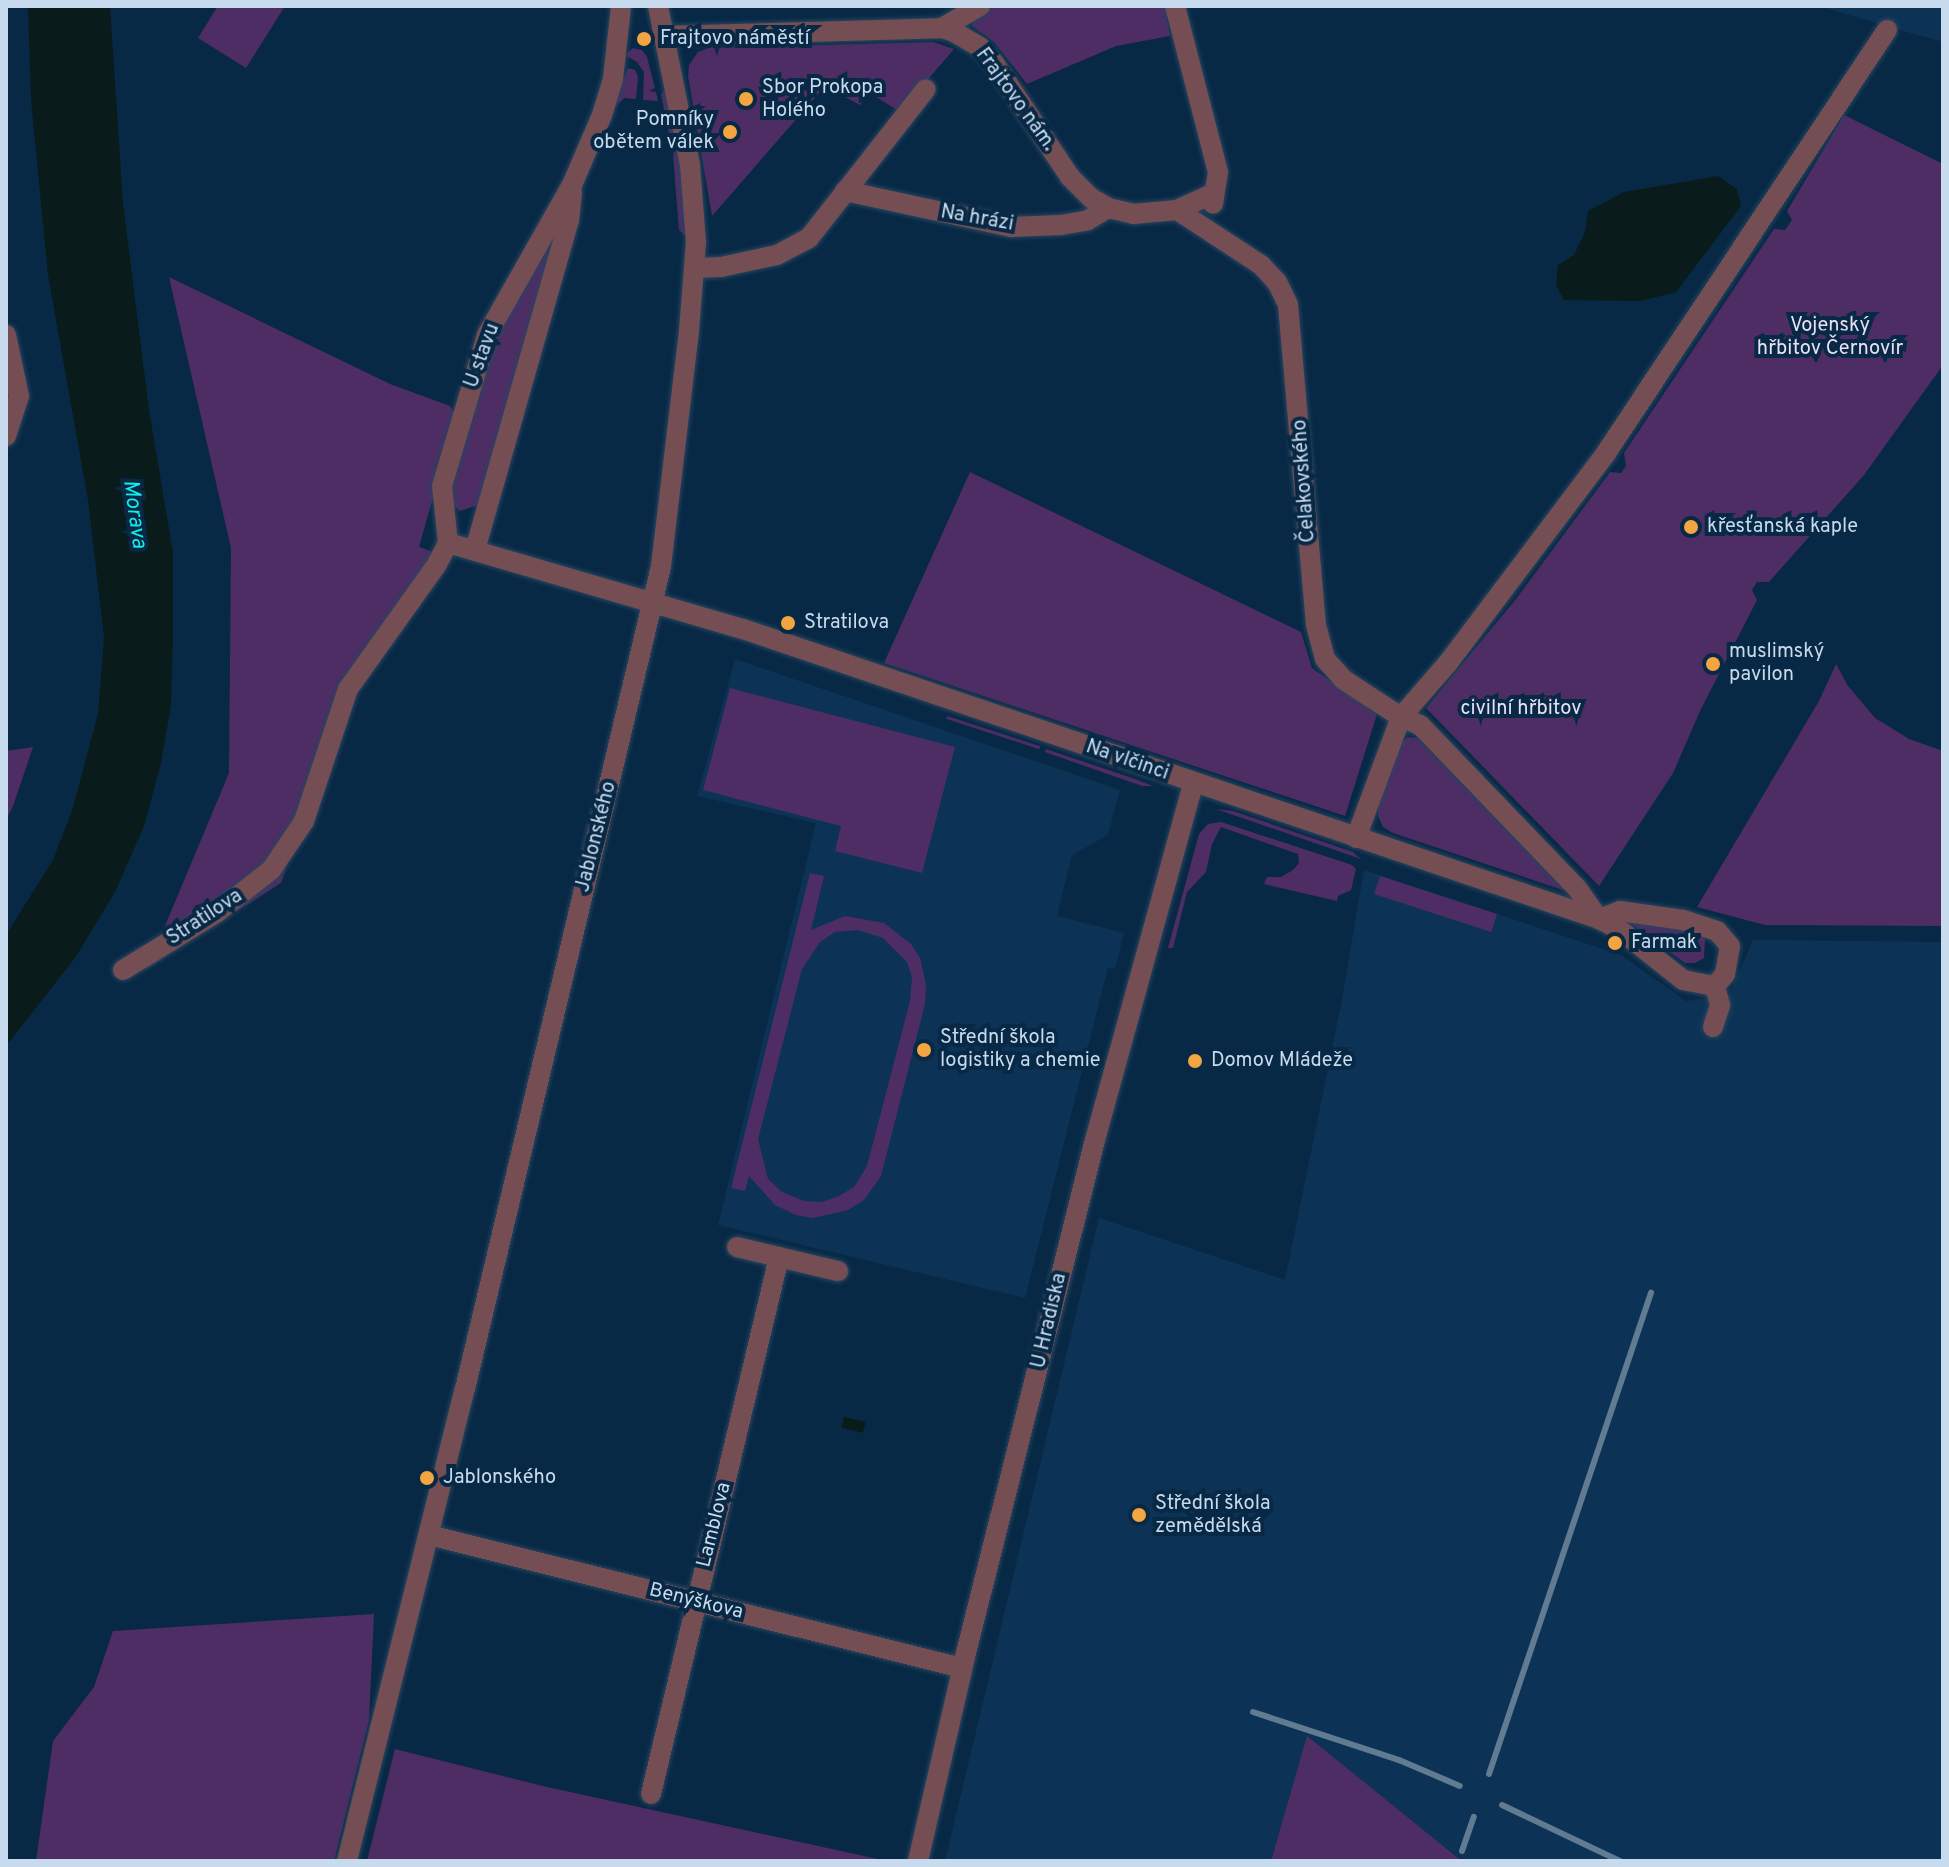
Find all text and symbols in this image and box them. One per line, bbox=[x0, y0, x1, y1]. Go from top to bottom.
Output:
place label: Frajtovo náměstí bbox=[660, 27, 809, 51]
marker: Frajtovo náměstí bbox=[635, 30, 653, 48]
street label: Frajtovo nám. bbox=[970, 44, 1060, 156]
place label: Sbor Prokopa Holého bbox=[762, 76, 883, 123]
marker: Sbor Prokopa Holého bbox=[737, 90, 755, 108]
place label: Pomníky obětem válek bbox=[593, 108, 714, 155]
marker: Pomníky obětem válek bbox=[721, 123, 739, 141]
street label: Na hrázi bbox=[939, 201, 1015, 237]
park label: Vojenský hřbitov Černovír bbox=[1757, 315, 1903, 362]
street label: U stavu bbox=[460, 320, 506, 392]
street label: Čelakovského bbox=[1289, 419, 1321, 543]
water label: Morava bbox=[116, 478, 152, 550]
place label: křesťanská kaple bbox=[1707, 515, 1858, 539]
marker: křesťanská kaple bbox=[1682, 518, 1700, 536]
place label: Stratilova bbox=[804, 611, 889, 635]
marker: Stratilova bbox=[779, 614, 797, 632]
place label: muslimský pavilon bbox=[1729, 640, 1824, 687]
marker: muslimský pavilon bbox=[1704, 655, 1722, 673]
park label: civilní hřbitov bbox=[1461, 697, 1581, 721]
street label: Na vlčinci bbox=[1082, 736, 1172, 786]
street label: Jablonského bbox=[572, 779, 622, 895]
street label: Stratilova bbox=[163, 885, 247, 951]
place label: Farmak bbox=[1631, 931, 1697, 955]
marker: Farmak bbox=[1606, 934, 1624, 952]
place label: Střední škola logistiky a chemie bbox=[940, 1026, 1101, 1073]
marker: Střední škola logistiky a chemie bbox=[915, 1041, 933, 1059]
place label: Domov Mládeže bbox=[1211, 1049, 1353, 1073]
marker: Domov Mládeže bbox=[1186, 1052, 1204, 1070]
street label: U Hradiska bbox=[1027, 1271, 1073, 1371]
place label: Jablonského bbox=[443, 1466, 556, 1490]
marker: Jablonského bbox=[418, 1469, 436, 1487]
street label: Lamblova bbox=[693, 1480, 737, 1570]
place label: Střední škola zemědělská bbox=[1155, 1492, 1270, 1539]
marker: Střední škola zemědělská bbox=[1130, 1506, 1148, 1524]
street label: Benýškova bbox=[646, 1579, 746, 1625]

